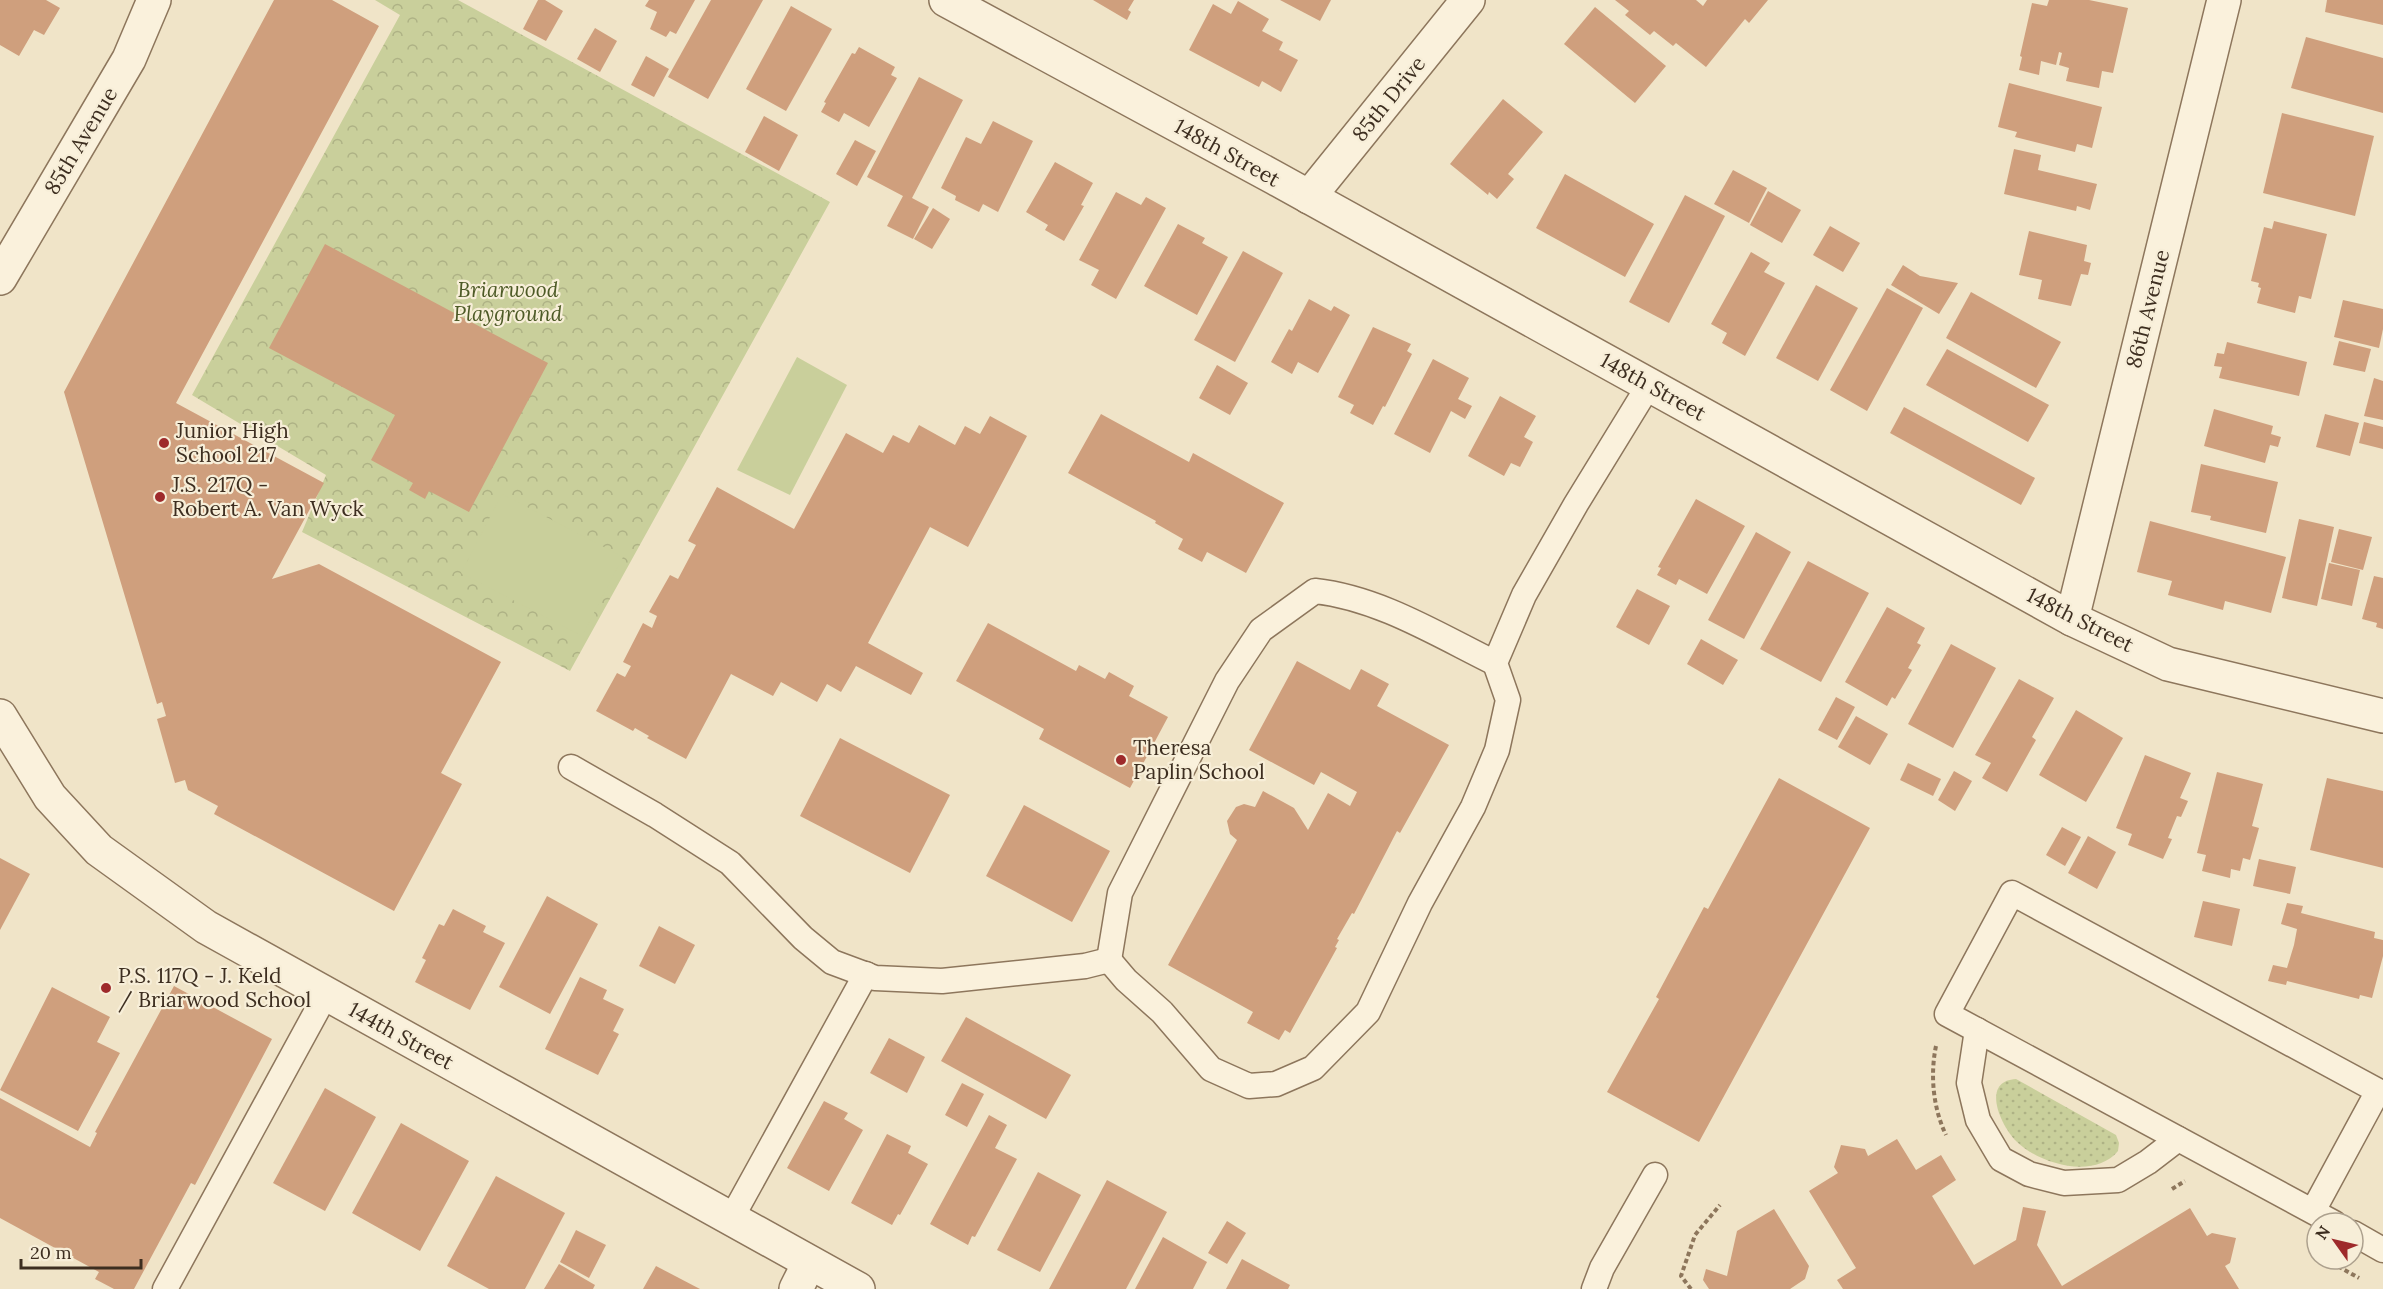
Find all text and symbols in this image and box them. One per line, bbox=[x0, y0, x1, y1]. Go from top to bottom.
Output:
street label: 85th Drive bbox=[1346, 51, 1431, 147]
street label: 85th Avenue bbox=[38, 82, 123, 199]
street label: 148th Street bbox=[1170, 112, 1286, 193]
street label: 86th Avenue bbox=[2120, 247, 2175, 371]
park label: Briarwood Playground bbox=[454, 276, 563, 327]
street label: 148th Street bbox=[1596, 346, 1712, 427]
place label: Junior High School 217 bbox=[175, 417, 289, 468]
marker: Junior High School 217 bbox=[157, 436, 171, 450]
place label: J.S. 217Q - Robert A. Van Wyck bbox=[171, 471, 365, 522]
marker: J.S. 217Q - Robert A. Van Wyck bbox=[153, 490, 167, 504]
street label: 148th Street bbox=[2022, 581, 2139, 658]
place label: Theresa Paplin School bbox=[1133, 734, 1265, 785]
marker: Theresa Paplin School bbox=[1114, 753, 1128, 767]
place label: P.S. 117Q - J. Keld / Briarwood School bbox=[118, 962, 311, 1013]
marker: P.S. 117Q - J. Keld / Briarwood School bbox=[99, 981, 113, 995]
street label: 144th Street bbox=[344, 996, 459, 1076]
north arrow bbox=[2305, 1211, 2365, 1271]
text: N bbox=[2311, 1222, 2334, 1243]
scale bar bbox=[21, 1232, 141, 1270]
text: 20 m bbox=[30, 1241, 72, 1264]

